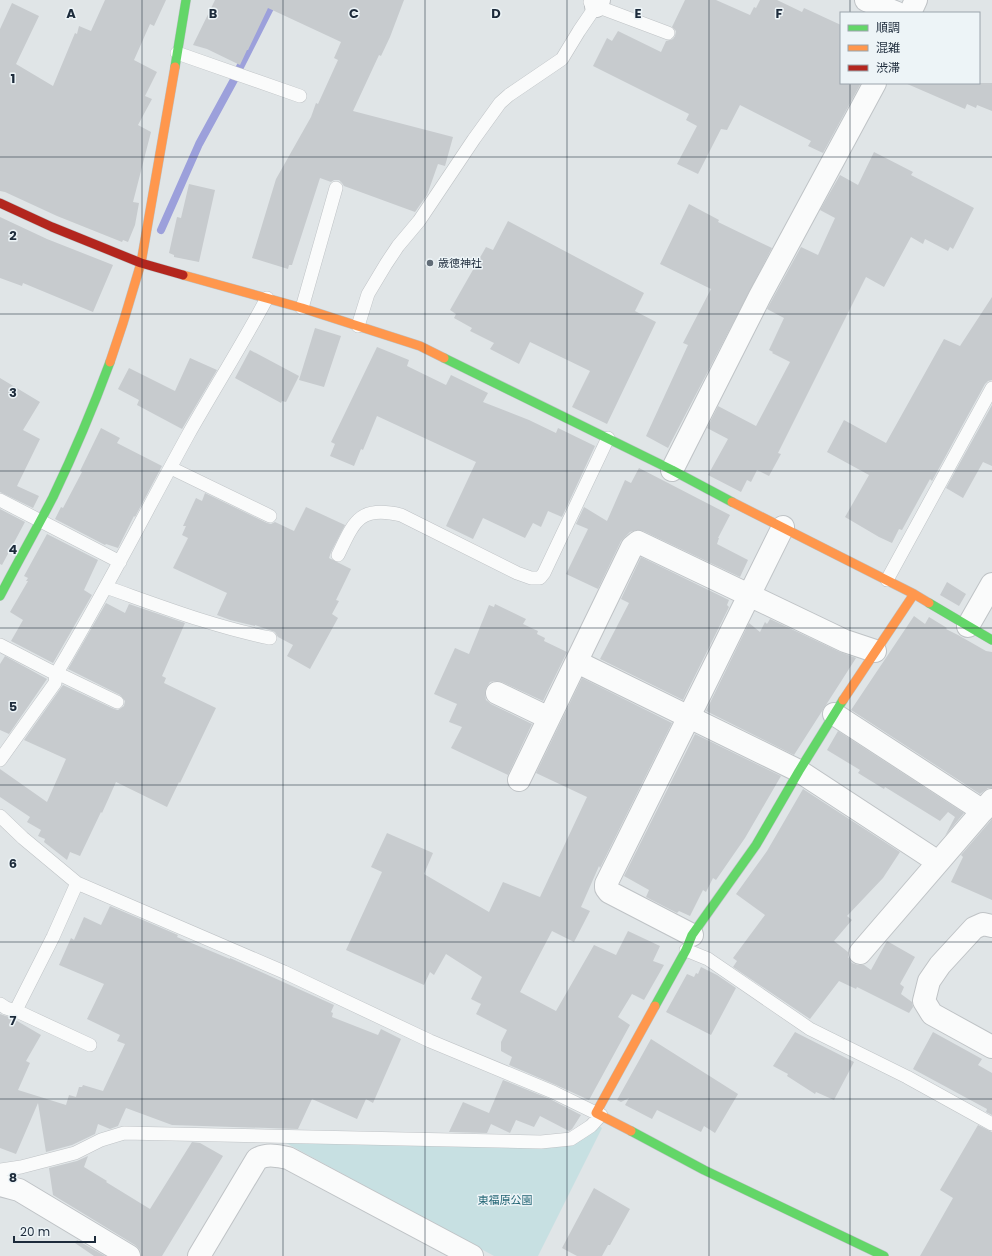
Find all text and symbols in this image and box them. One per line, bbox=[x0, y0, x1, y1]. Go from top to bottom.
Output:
text: A bbox=[66, 4, 76, 23]
text: B bbox=[209, 4, 218, 23]
text: C bbox=[349, 4, 359, 23]
text: D bbox=[491, 4, 501, 23]
text: E bbox=[634, 4, 642, 23]
text: F bbox=[775, 4, 783, 23]
legend bbox=[840, 12, 980, 84]
text: 順調 bbox=[876, 19, 900, 36]
text: 混雑 bbox=[876, 39, 900, 56]
text: 渋滞 bbox=[876, 59, 900, 76]
text: 1 bbox=[11, 69, 15, 88]
text: 2 bbox=[9, 226, 17, 245]
place label: 歳徳神社 bbox=[438, 255, 482, 271]
marker: 歳徳神社 bbox=[425, 258, 435, 268]
text: 3 bbox=[9, 383, 17, 402]
text: 4 bbox=[9, 540, 18, 559]
text: 5 bbox=[9, 697, 17, 716]
text: 6 bbox=[9, 854, 17, 873]
text: 7 bbox=[10, 1011, 17, 1030]
text: 8 bbox=[9, 1168, 17, 1187]
park label: 東福原公園 bbox=[478, 1192, 533, 1208]
scale bar bbox=[14, 1218, 95, 1244]
text: 20 m bbox=[20, 1223, 50, 1240]

